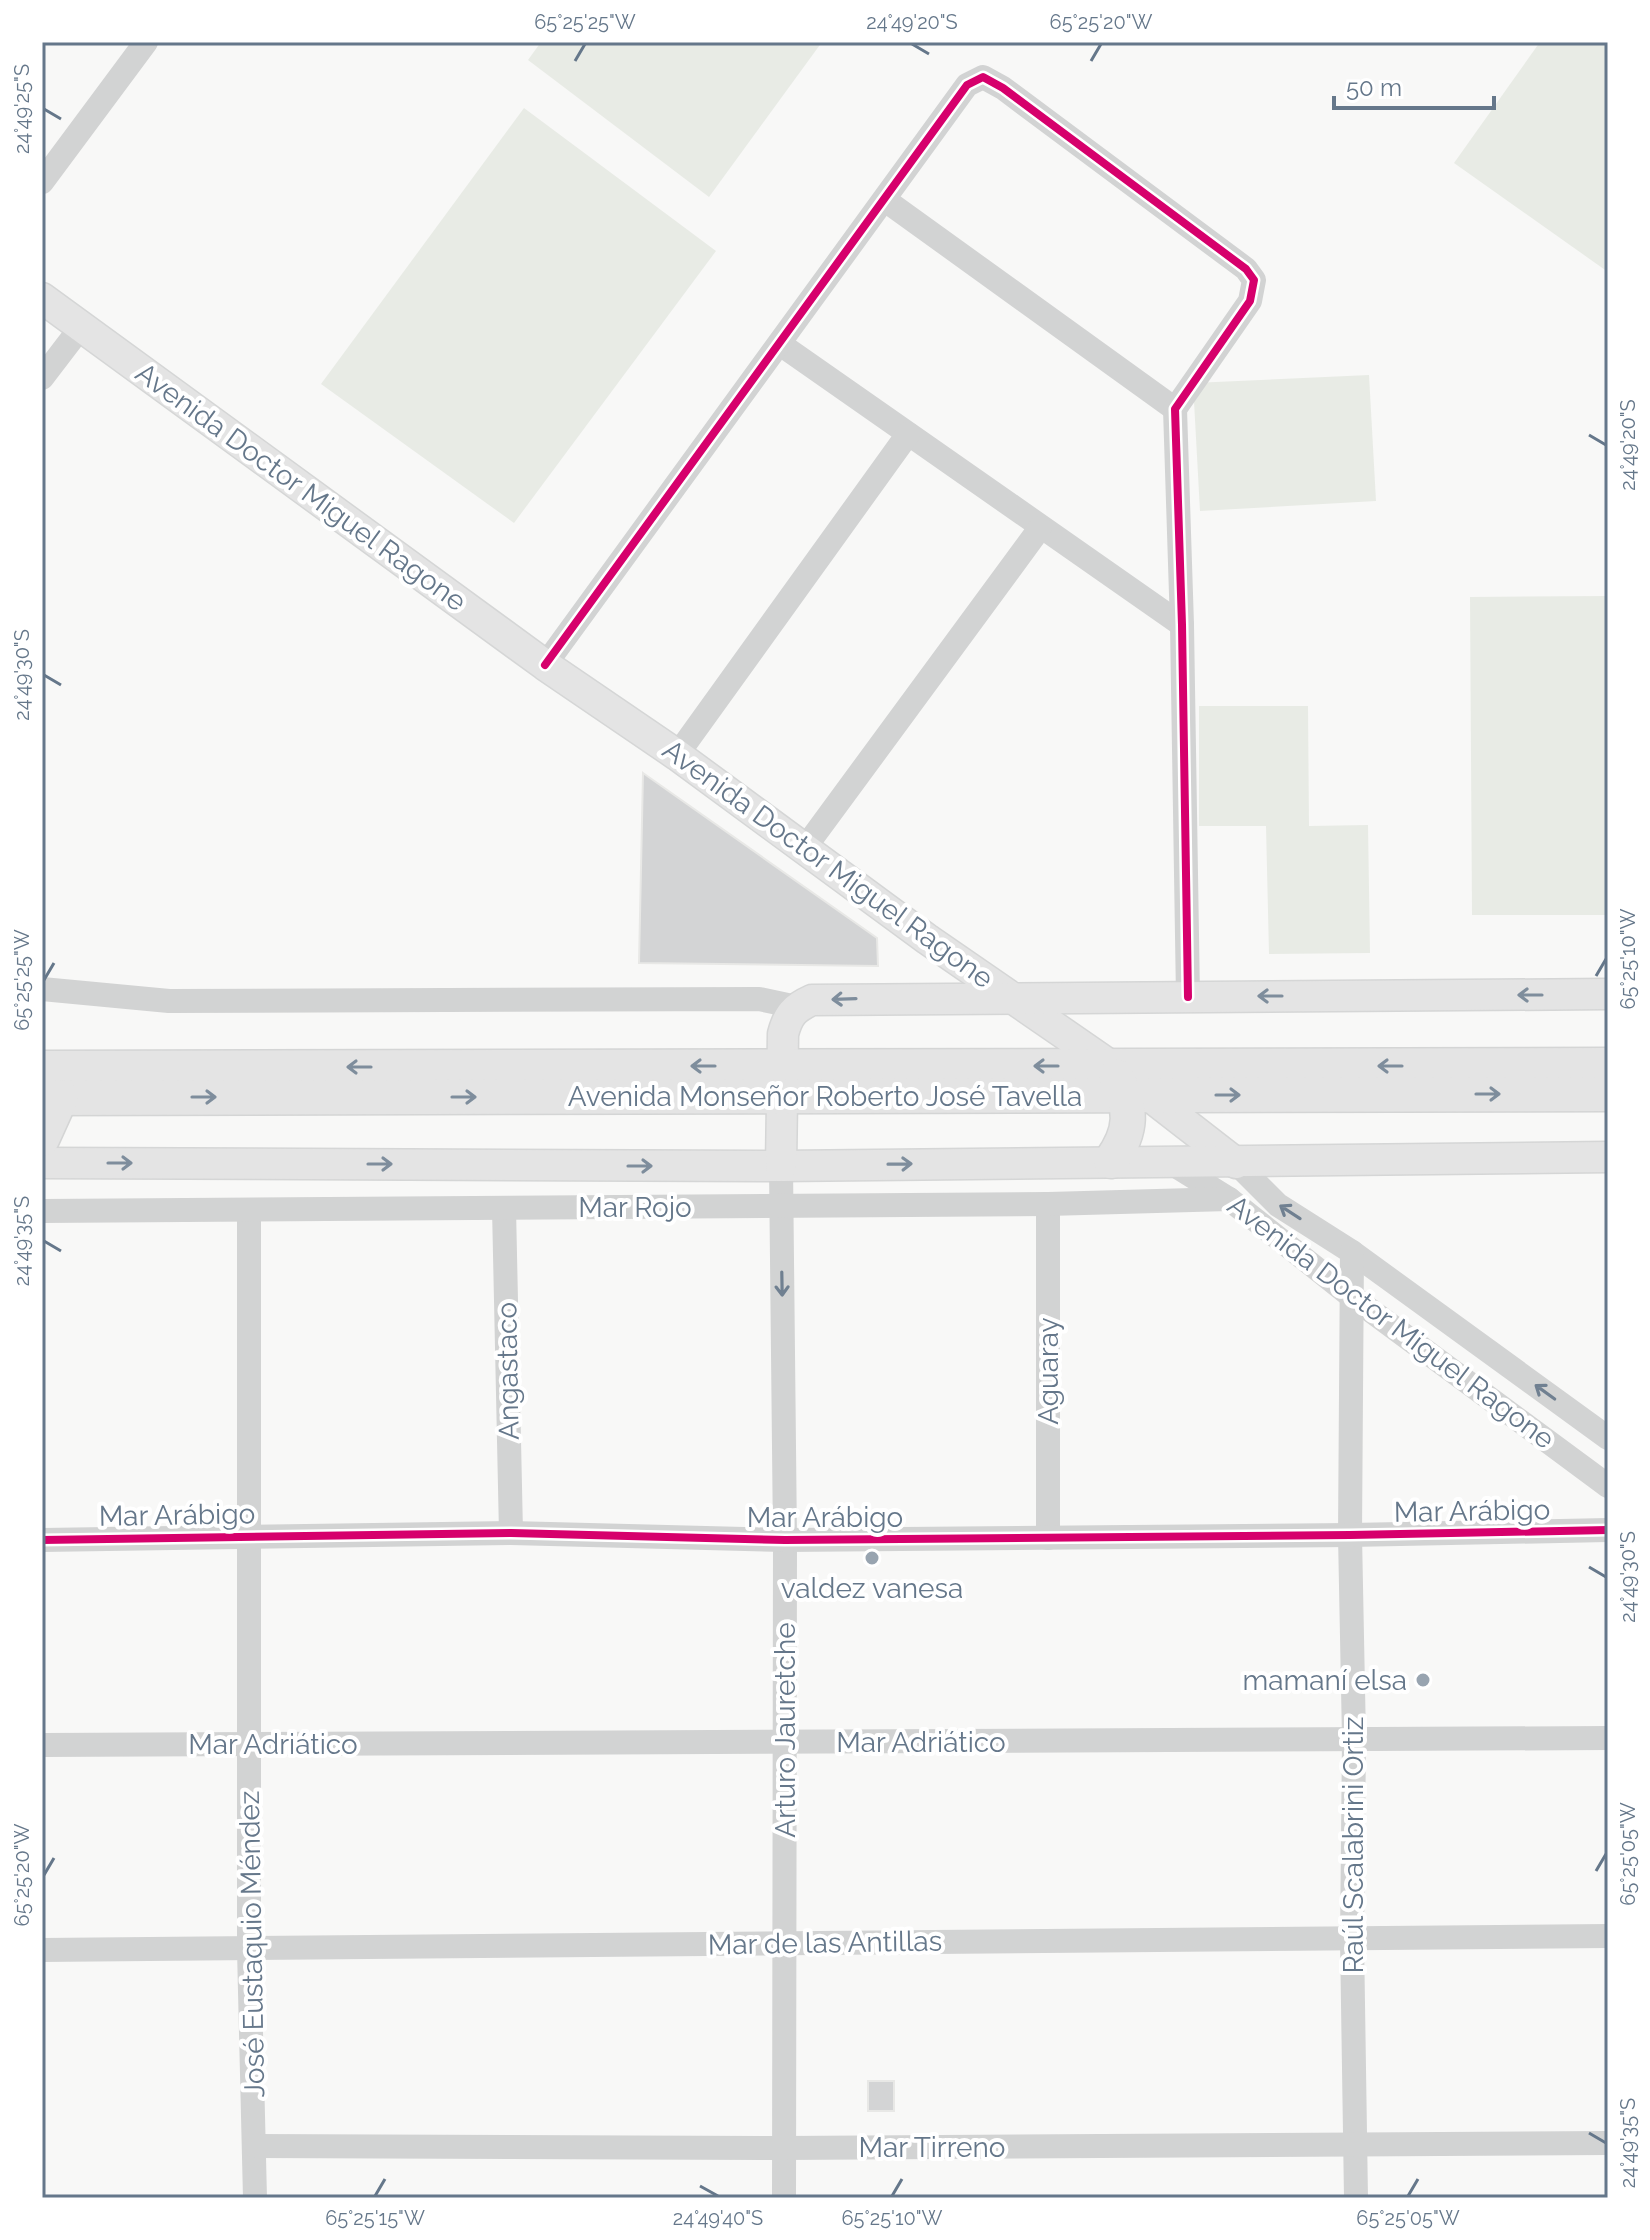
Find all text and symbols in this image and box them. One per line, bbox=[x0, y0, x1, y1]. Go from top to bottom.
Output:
text: 65°25'25"W bbox=[534, 10, 636, 34]
text: 24°49'20"S bbox=[866, 10, 958, 34]
text: 65°25'20"W bbox=[1050, 10, 1152, 34]
scale bar bbox=[1334, 60, 1494, 110]
text: 24°49'25"S bbox=[10, 64, 34, 154]
text: 50 m bbox=[1346, 73, 1402, 102]
street label: Avenida Doctor Miguel Ragone bbox=[129, 356, 473, 618]
text: 24°49'20"S bbox=[1616, 399, 1640, 491]
text: 24°49'30"S bbox=[10, 629, 34, 721]
street label: Avenida Doctor Miguel Ragone bbox=[656, 733, 1000, 995]
text: 65°25'10"W bbox=[1616, 908, 1640, 1009]
text: 65°25'25"W bbox=[10, 929, 34, 1031]
one-way arrow bbox=[1517, 987, 1544, 1003]
one-way arrow bbox=[1257, 988, 1284, 1004]
one-way arrow bbox=[831, 991, 858, 1006]
one-way arrow bbox=[690, 1058, 717, 1074]
one-way arrow bbox=[1033, 1058, 1060, 1074]
one-way arrow bbox=[1377, 1058, 1404, 1074]
one-way arrow bbox=[346, 1059, 373, 1075]
street label: Avenida Monseñor Roberto José Tavella bbox=[568, 1080, 1082, 1113]
one-way arrow bbox=[1474, 1086, 1501, 1102]
one-way arrow bbox=[1214, 1088, 1241, 1103]
one-way arrow bbox=[190, 1089, 217, 1105]
one-way arrow bbox=[450, 1089, 477, 1105]
one-way arrow bbox=[106, 1155, 133, 1171]
one-way arrow bbox=[366, 1156, 393, 1172]
one-way arrow bbox=[886, 1156, 913, 1172]
one-way arrow bbox=[626, 1158, 653, 1173]
street label: Avenida Doctor Miguel Ragone bbox=[1221, 1188, 1561, 1456]
street label: Mar Rojo bbox=[578, 1191, 692, 1224]
text: 24°49'35"S bbox=[10, 1196, 34, 1286]
one-way arrow bbox=[1279, 1204, 1302, 1220]
one-way arrow bbox=[774, 1270, 790, 1297]
street label: Angastaco bbox=[490, 1302, 526, 1440]
street label: Aguaray bbox=[1032, 1317, 1065, 1425]
one-way arrow bbox=[1535, 1384, 1556, 1401]
street label: Mar Arábigo bbox=[1394, 1493, 1550, 1529]
street label: Mar Arábigo bbox=[99, 1497, 255, 1533]
street label: Mar Arábigo bbox=[747, 1501, 903, 1534]
text: 24°49'30"S bbox=[1616, 1531, 1640, 1623]
marker: valdez vanesa bbox=[863, 1549, 881, 1567]
place label: valdez vanesa bbox=[781, 1572, 963, 1605]
street label: Arturo Jauretche bbox=[769, 1622, 802, 1838]
place label: mamaní elsa bbox=[1243, 1664, 1407, 1697]
marker: mamaní elsa bbox=[1414, 1671, 1432, 1689]
street label: Raúl Scalabrini Ortiz bbox=[1337, 1716, 1370, 1974]
street label: Mar Adriático bbox=[836, 1726, 1006, 1759]
street label: Mar Adriático bbox=[188, 1728, 358, 1761]
street label: José Eustaquio Méndez bbox=[233, 1790, 271, 2098]
text: 65°25'05"W bbox=[1616, 1802, 1640, 1906]
text: 65°25'20"W bbox=[10, 1824, 34, 1926]
street label: Mar de las Antillas bbox=[708, 1924, 942, 1962]
text: 24°49'35"S bbox=[1616, 2098, 1640, 2188]
street label: Mar Tirreno bbox=[859, 2131, 1005, 2164]
text: 65°25'15"W bbox=[325, 2206, 425, 2230]
text: 24°49'40"S bbox=[673, 2206, 763, 2230]
text: 65°25'10"W bbox=[842, 2206, 943, 2230]
text: 65°25'05"W bbox=[1356, 2206, 1460, 2230]

